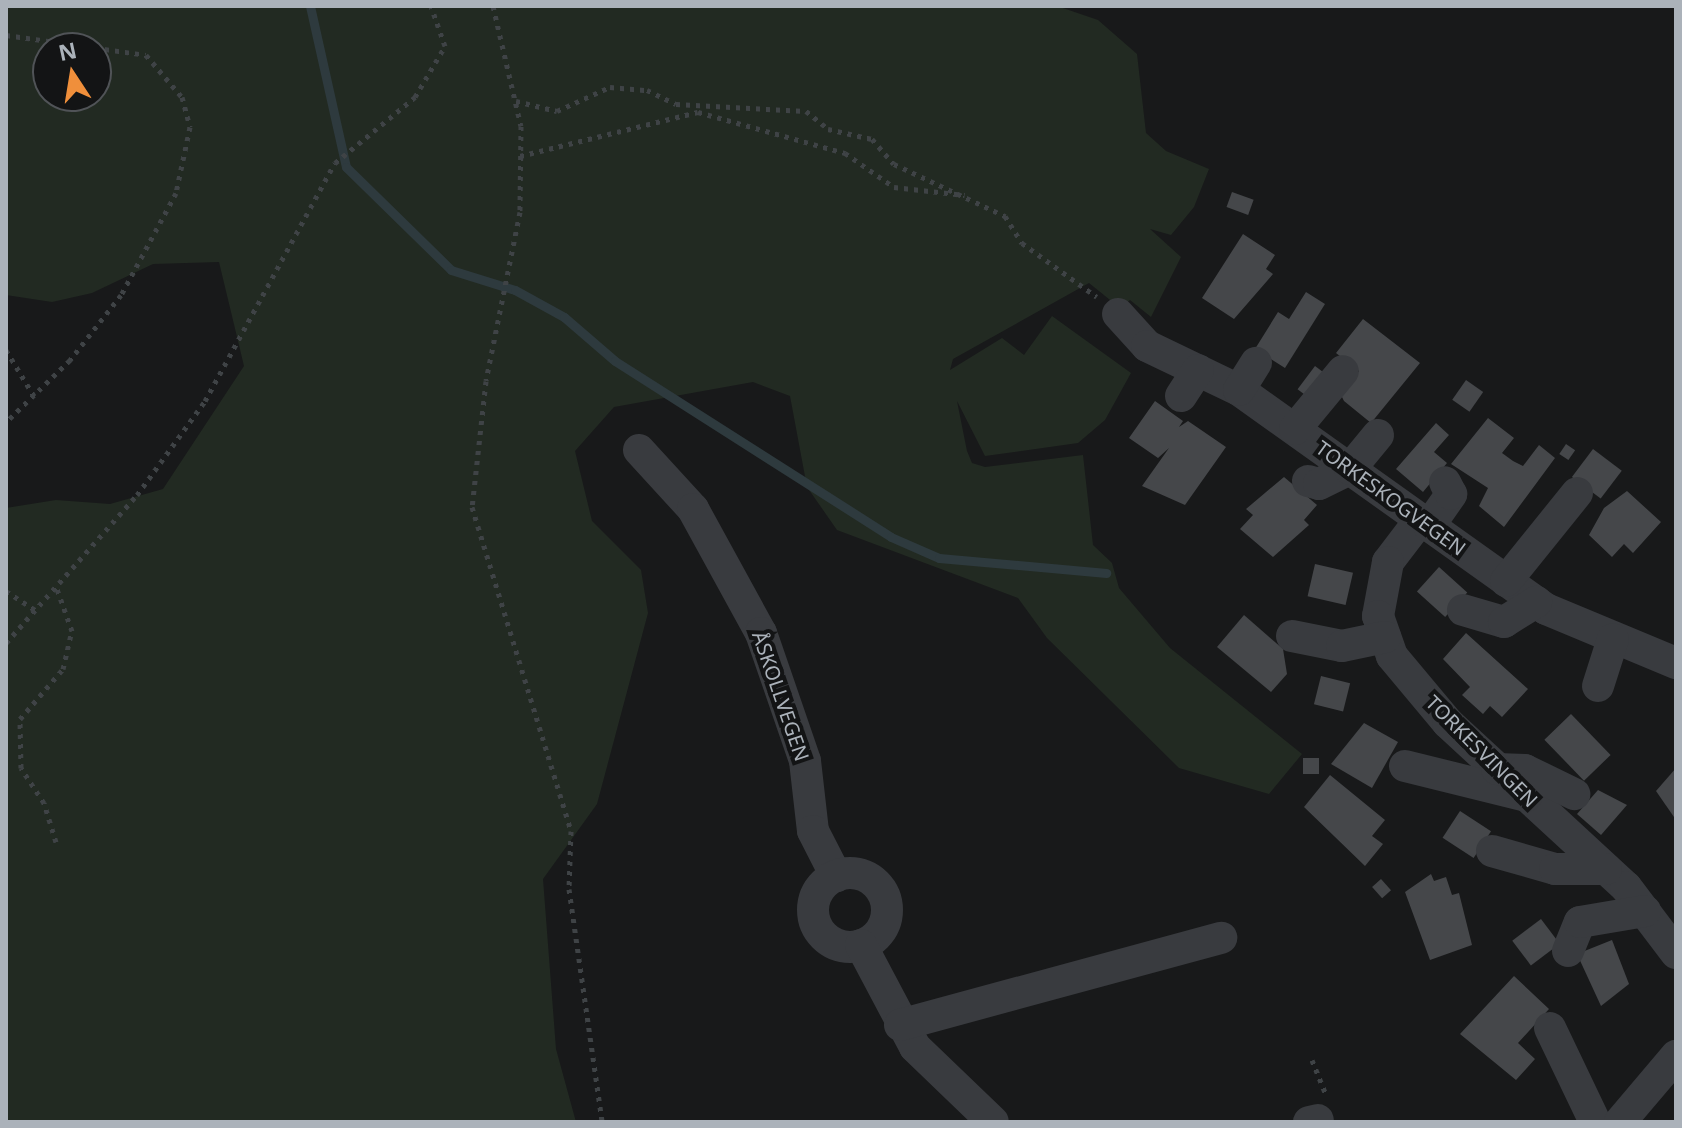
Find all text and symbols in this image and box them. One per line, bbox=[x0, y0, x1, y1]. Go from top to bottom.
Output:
north arrow bbox=[32, 32, 112, 112]
text: N bbox=[56, 34, 79, 67]
street label: TORKESKOGVEGEN bbox=[1311, 436, 1471, 560]
street label: ÅSKOLLVEGEN bbox=[748, 628, 814, 764]
street label: TORKESVINGEN bbox=[1421, 690, 1543, 812]

